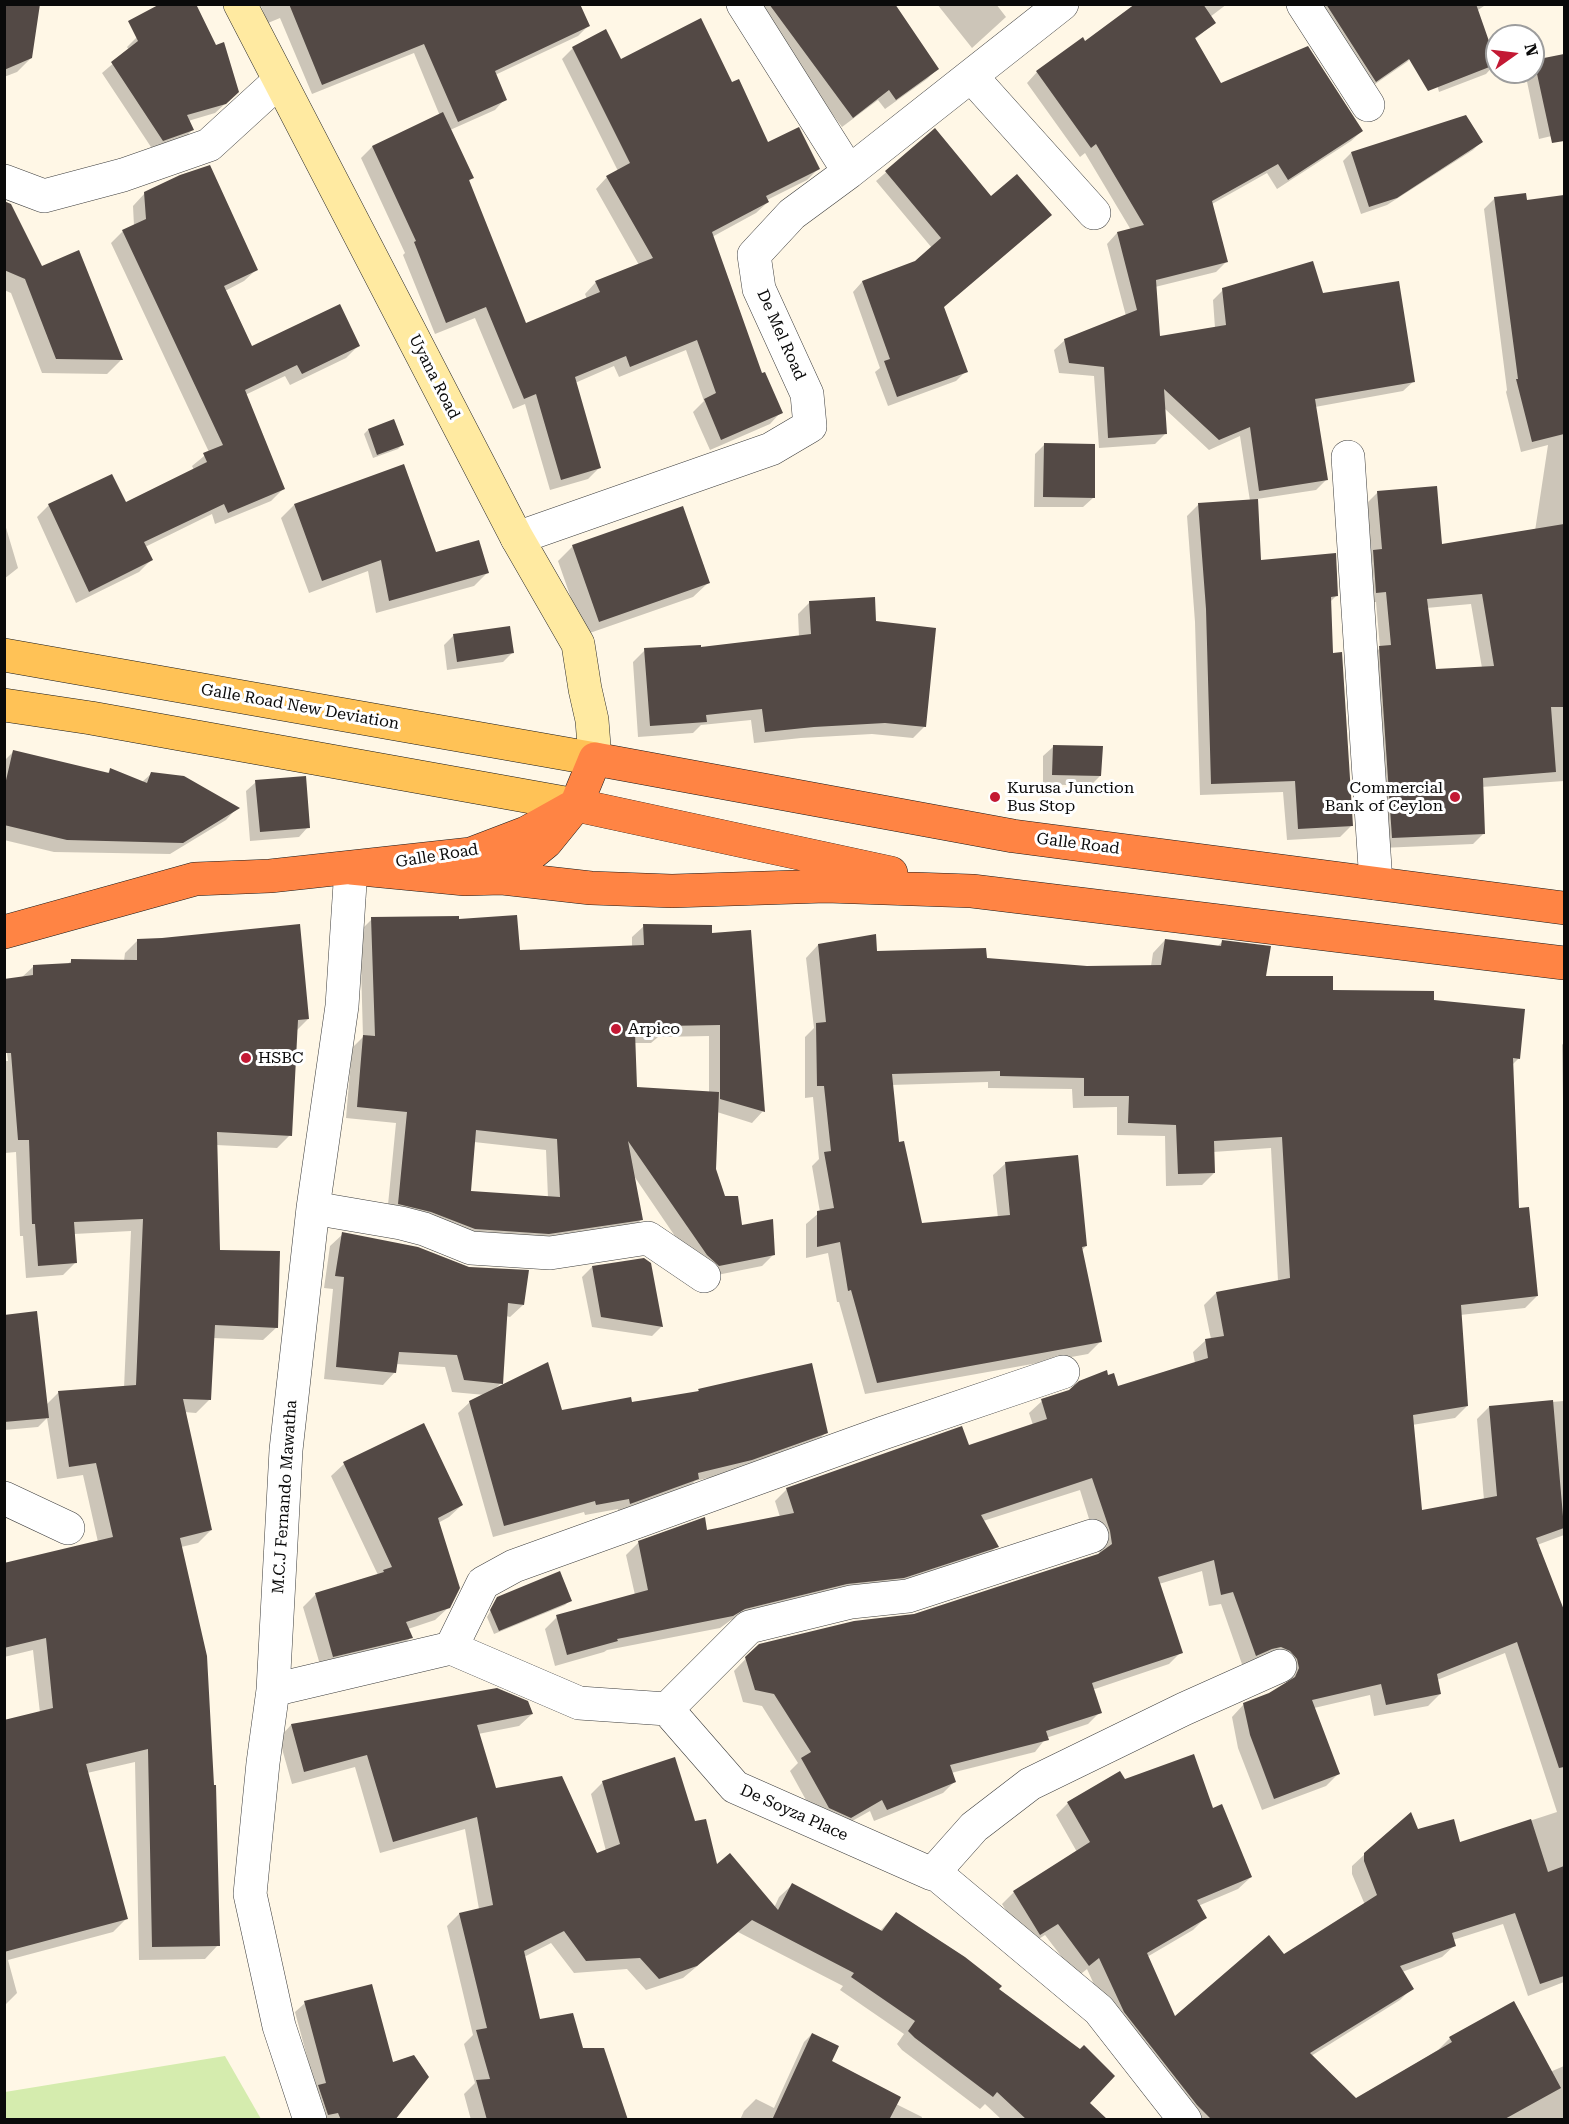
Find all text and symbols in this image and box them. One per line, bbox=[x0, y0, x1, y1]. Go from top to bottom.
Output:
north arrow bbox=[1485, 24, 1545, 84]
text: N bbox=[1520, 42, 1542, 58]
street label: De Mel Road bbox=[752, 287, 810, 383]
street label: Uyana Road bbox=[404, 331, 464, 423]
street label: Galle Road New Deviation bbox=[199, 680, 401, 734]
place label: Kurusa Junction Bus Stop bbox=[1007, 778, 1134, 816]
place label: Commercial Bank of Ceylon bbox=[1325, 778, 1443, 816]
marker: Kurusa Junction Bus Stop bbox=[988, 790, 1002, 804]
marker: Commercial Bank of Ceylon bbox=[1448, 790, 1462, 804]
street label: Galle Road bbox=[1035, 829, 1121, 859]
street label: Galle Road bbox=[394, 840, 480, 872]
place label: Arpico bbox=[628, 1019, 680, 1039]
marker: Arpico bbox=[609, 1022, 623, 1036]
place label: HSBC bbox=[258, 1048, 303, 1068]
marker: HSBC bbox=[239, 1051, 253, 1065]
street label: M.C.J Fernando Mawatha bbox=[269, 1399, 301, 1595]
street label: De Soyza Place bbox=[737, 1781, 851, 1845]

